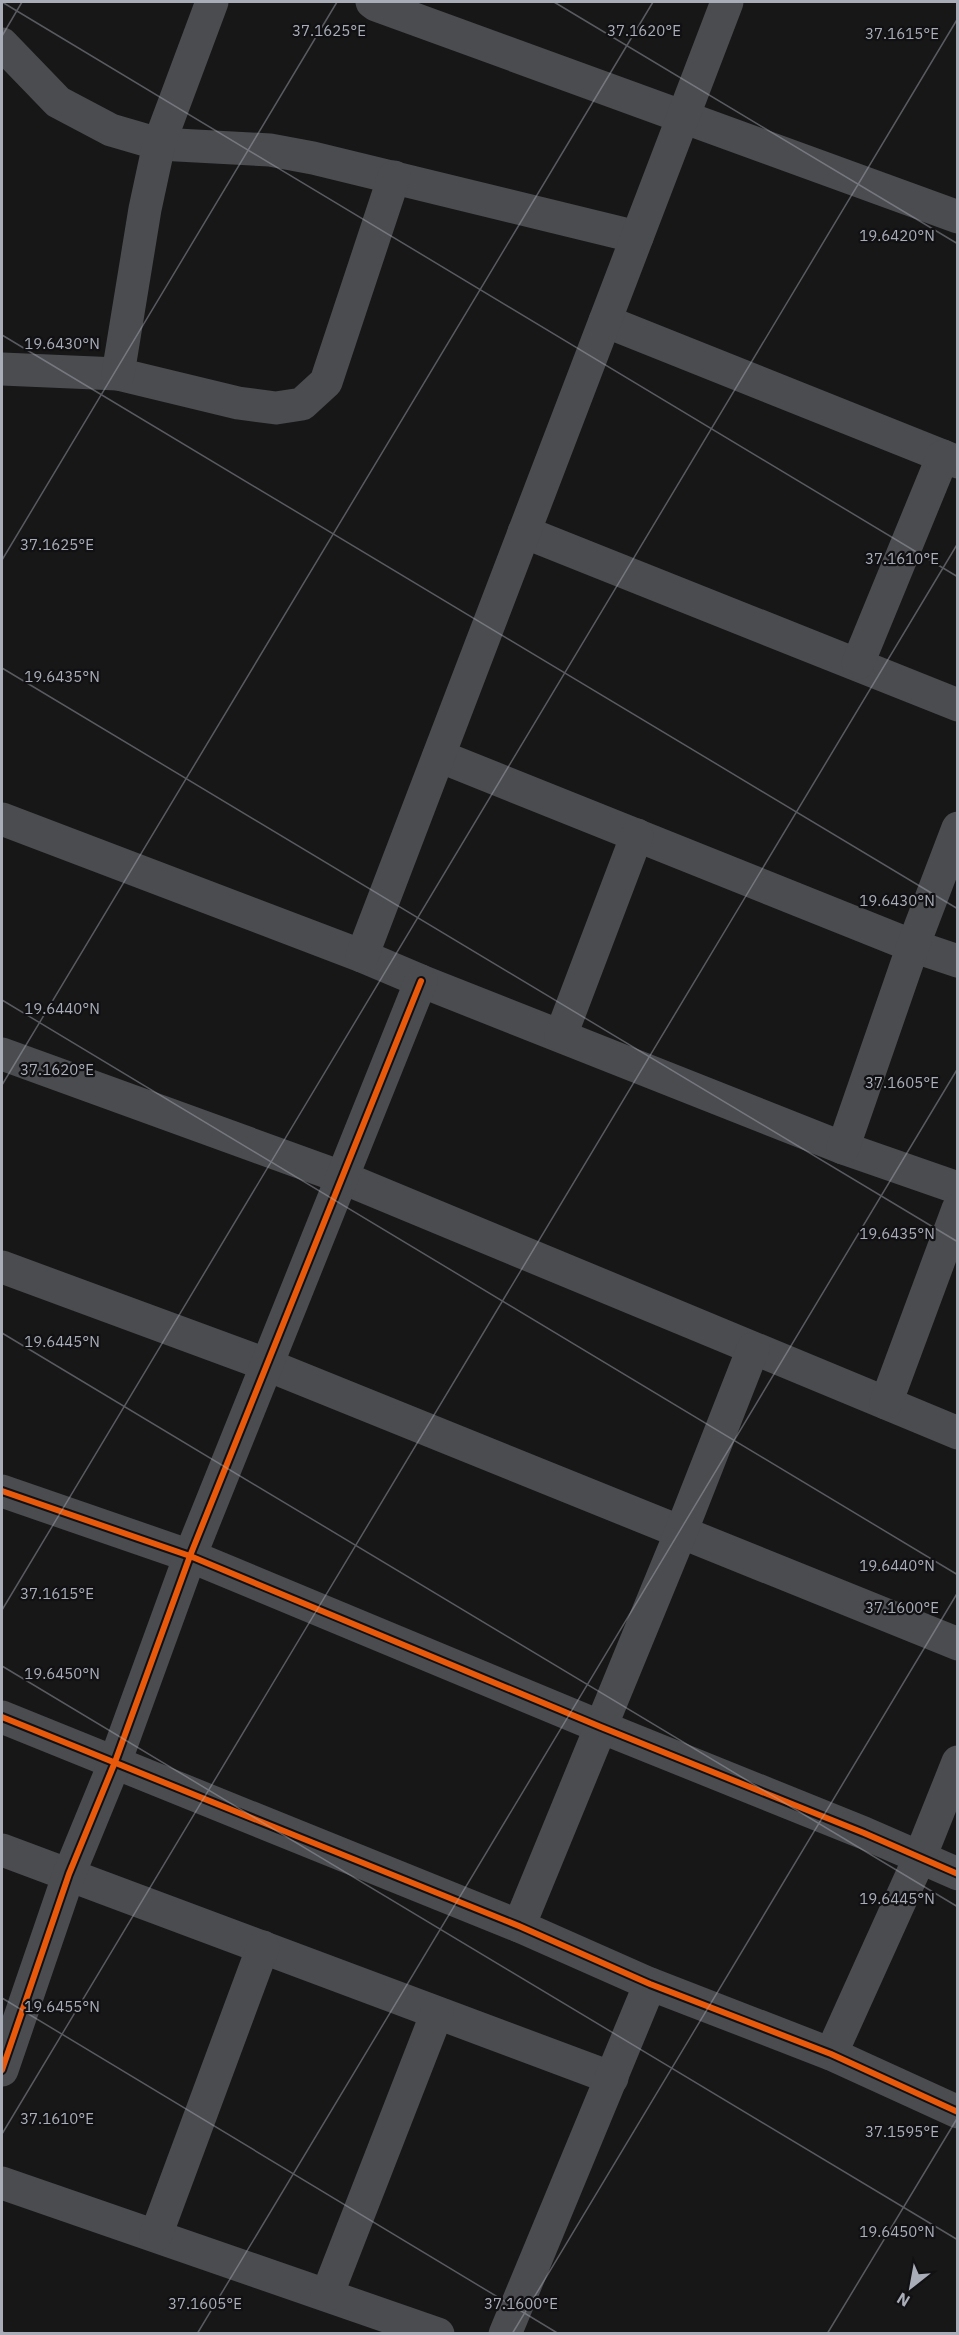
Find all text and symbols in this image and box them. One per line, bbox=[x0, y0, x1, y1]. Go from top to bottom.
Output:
text: 37.1625°E bbox=[292, 21, 366, 40]
text: 37.1620°E bbox=[607, 21, 681, 40]
text: 37.1615°E bbox=[865, 24, 939, 43]
text: 19.6420°N bbox=[859, 226, 935, 245]
text: 19.6430°N bbox=[24, 334, 100, 353]
text: 37.1625°E bbox=[20, 535, 94, 554]
text: 37.1610°E bbox=[865, 549, 939, 568]
text: 19.6435°N bbox=[24, 667, 100, 686]
text: 19.6430°N bbox=[859, 891, 935, 910]
text: 19.6440°N bbox=[24, 999, 100, 1018]
text: 37.1620°E bbox=[20, 1060, 94, 1079]
text: 37.1605°E bbox=[865, 1073, 939, 1092]
text: 19.6435°N bbox=[859, 1224, 935, 1243]
text: 19.6445°N bbox=[24, 1332, 100, 1351]
text: 19.6440°N bbox=[859, 1556, 935, 1575]
text: 37.1615°E bbox=[20, 1584, 94, 1603]
text: 37.1600°E bbox=[865, 1598, 939, 1617]
text: 19.6450°N bbox=[24, 1664, 100, 1683]
text: 19.6445°N bbox=[859, 1889, 935, 1908]
text: 19.6455°N bbox=[24, 1997, 100, 2016]
text: 37.1610°E bbox=[20, 2109, 94, 2128]
text: 37.1595°E bbox=[865, 2122, 939, 2141]
text: 19.6450°N bbox=[859, 2222, 935, 2241]
north arrow bbox=[881, 2257, 941, 2317]
text: N bbox=[893, 2288, 913, 2311]
text: 37.1605°E bbox=[168, 2294, 242, 2313]
text: 37.1600°E bbox=[484, 2294, 558, 2313]

